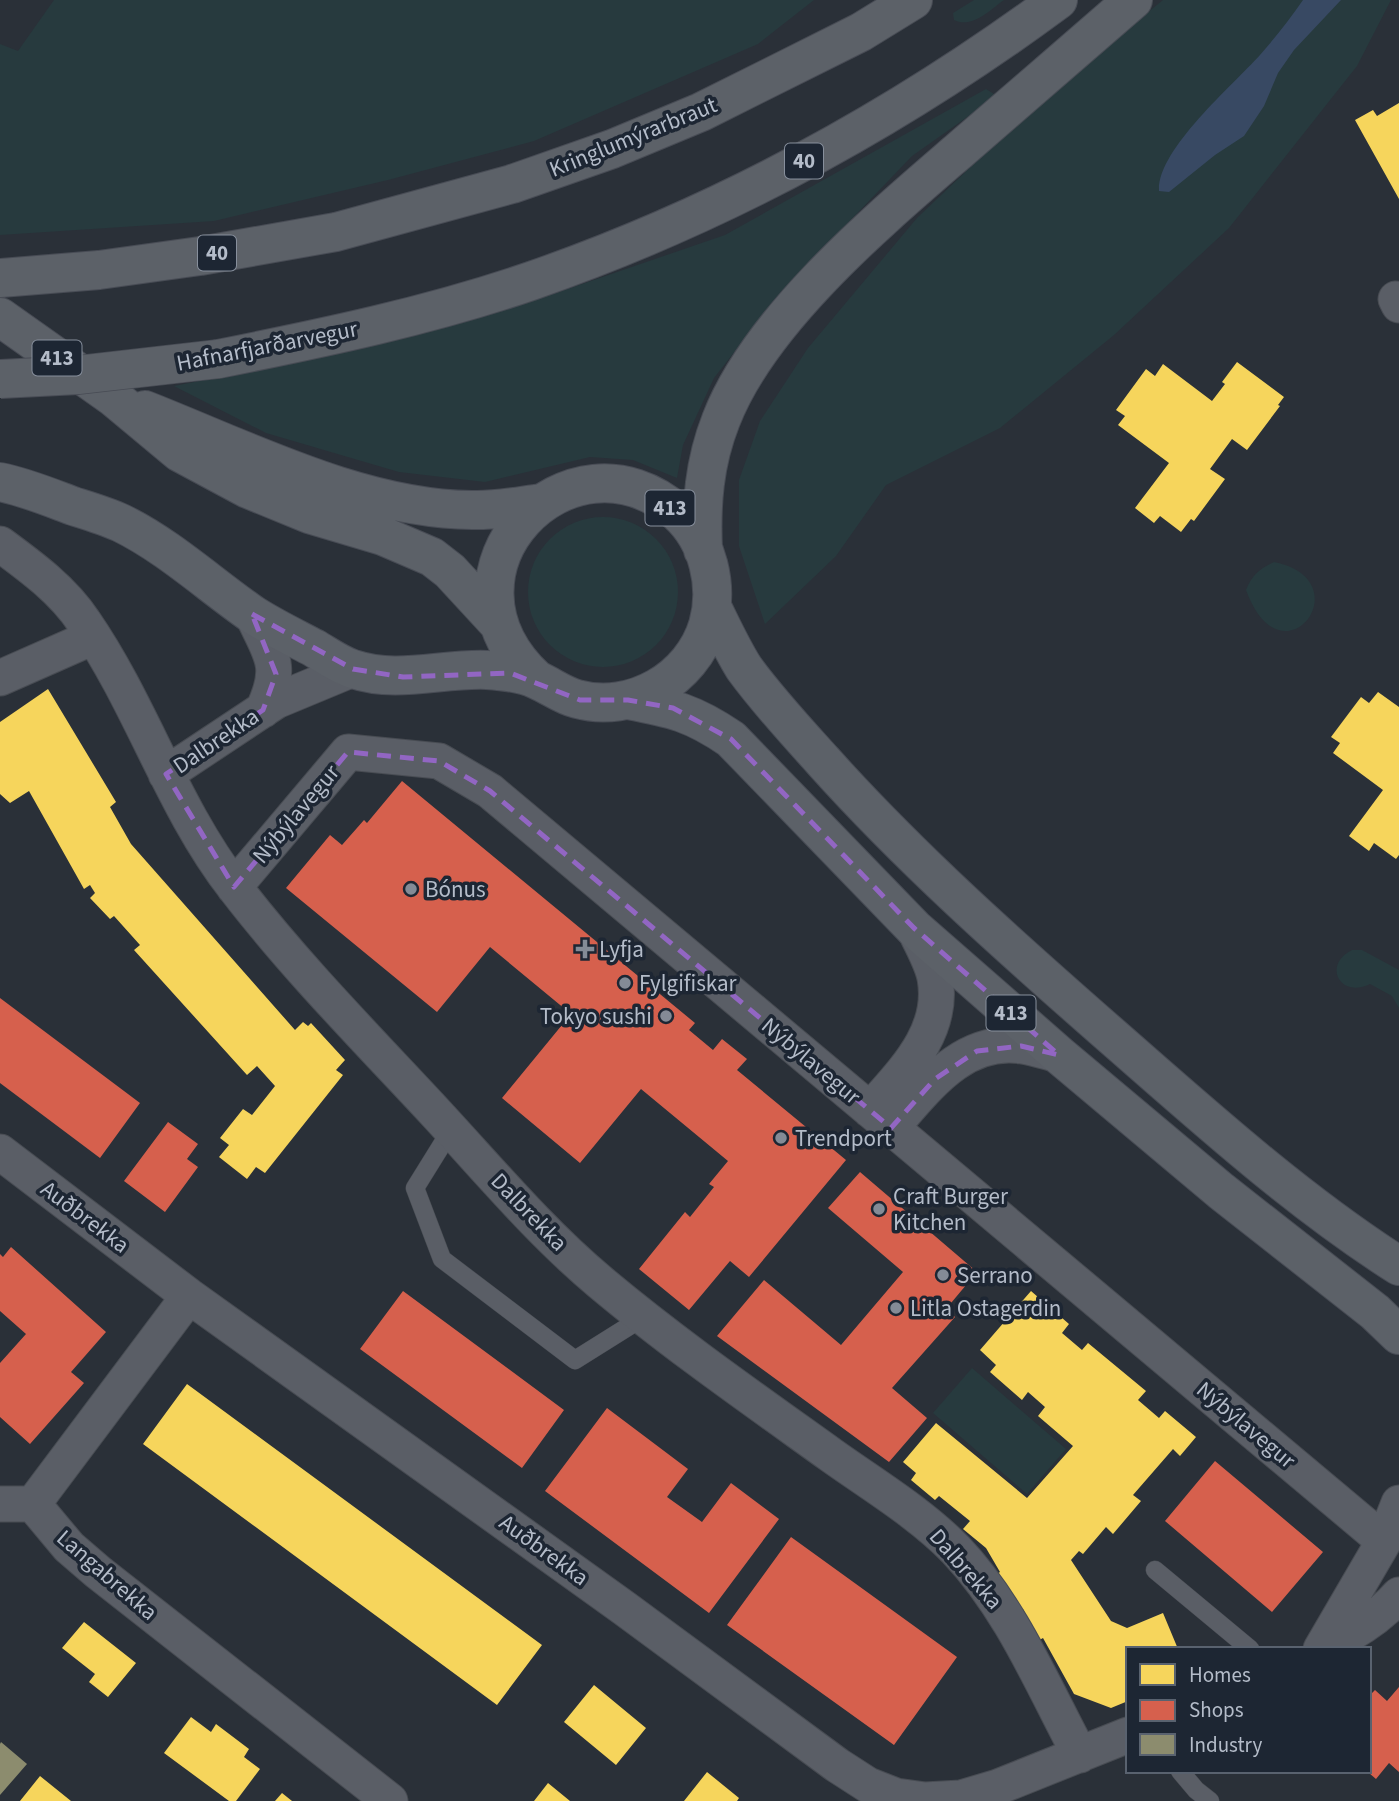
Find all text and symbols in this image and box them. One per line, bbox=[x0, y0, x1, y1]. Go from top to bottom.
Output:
street label: Kringlumýrarbraut bbox=[544, 88, 722, 186]
road number: 40 bbox=[785, 144, 823, 178]
road number: 40 bbox=[198, 236, 236, 270]
street label: Hafnarfjarðarvegur bbox=[174, 312, 361, 380]
road number: 413 bbox=[32, 340, 82, 376]
road number: 413 bbox=[646, 490, 694, 526]
street label: Dalbrekka bbox=[166, 700, 266, 782]
street label: Nýbýlavegur bbox=[245, 757, 348, 871]
place label: Bónus bbox=[425, 873, 486, 906]
marker: Bónus bbox=[403, 881, 419, 897]
place label: Lyfja bbox=[599, 933, 644, 966]
marker: Lyfja bbox=[577, 941, 593, 957]
place label: Fylgifiskar bbox=[639, 967, 738, 1000]
marker: Fylgifiskar bbox=[617, 975, 633, 991]
road number: 413 bbox=[986, 996, 1036, 1030]
place label: Tokyo sushi bbox=[540, 1000, 652, 1033]
marker: Tokyo sushi bbox=[658, 1008, 674, 1024]
street label: Nýbýlavegur bbox=[754, 1010, 868, 1113]
place label: Trendport bbox=[795, 1122, 892, 1155]
marker: Trendport bbox=[773, 1130, 789, 1146]
street label: Dalbrekka bbox=[483, 1165, 575, 1259]
street label: Auðbrekka bbox=[34, 1173, 136, 1261]
place label: Craft Burger Kitchen bbox=[893, 1180, 1009, 1239]
marker: Craft Burger Kitchen bbox=[871, 1201, 887, 1217]
place label: Serrano bbox=[957, 1259, 1033, 1292]
marker: Serrano bbox=[935, 1267, 951, 1283]
place label: Litla Ostagerdin bbox=[910, 1292, 1061, 1325]
marker: Litla Ostagerdin bbox=[888, 1300, 904, 1316]
street label: Nýbýlavegur bbox=[1189, 1374, 1303, 1477]
street label: Auðbrekka bbox=[492, 1506, 596, 1594]
street label: Dalbrekka bbox=[922, 1521, 1010, 1617]
street label: Langabrekka bbox=[49, 1522, 165, 1628]
legend bbox=[1126, 1647, 1371, 1773]
text: Homes bbox=[1189, 1660, 1251, 1690]
text: Shops bbox=[1189, 1695, 1244, 1725]
text: Industry bbox=[1189, 1730, 1262, 1760]

